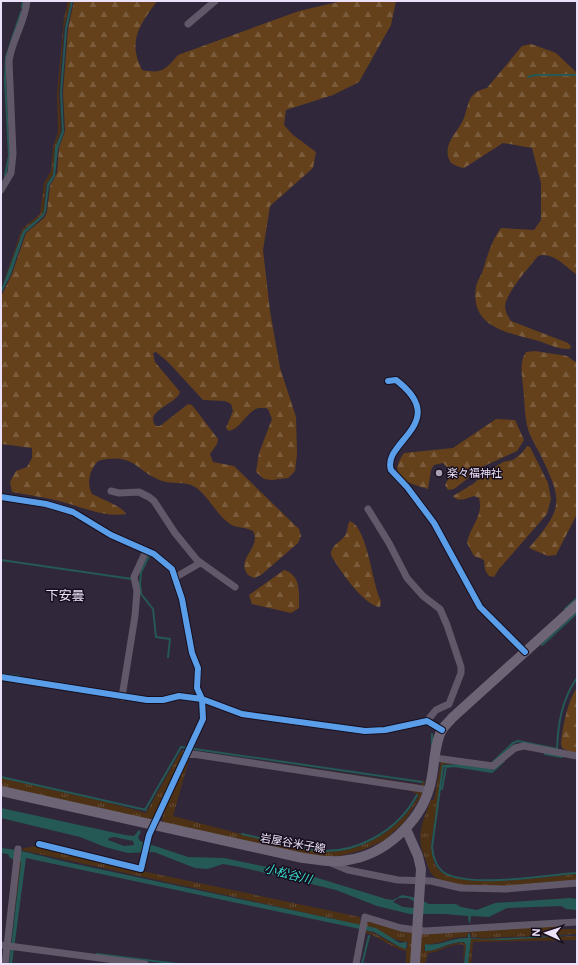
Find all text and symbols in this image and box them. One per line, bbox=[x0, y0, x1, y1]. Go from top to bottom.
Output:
place label: 楽々福神社 bbox=[447, 466, 502, 480]
marker: 楽々福神社 bbox=[434, 468, 444, 478]
district label: 下安曇 bbox=[45, 587, 85, 604]
street label: 岩屋谷米子線 bbox=[259, 830, 327, 856]
water label: 小松谷川 bbox=[263, 860, 315, 888]
north arrow bbox=[526, 913, 566, 953]
text: N bbox=[529, 928, 543, 937]

